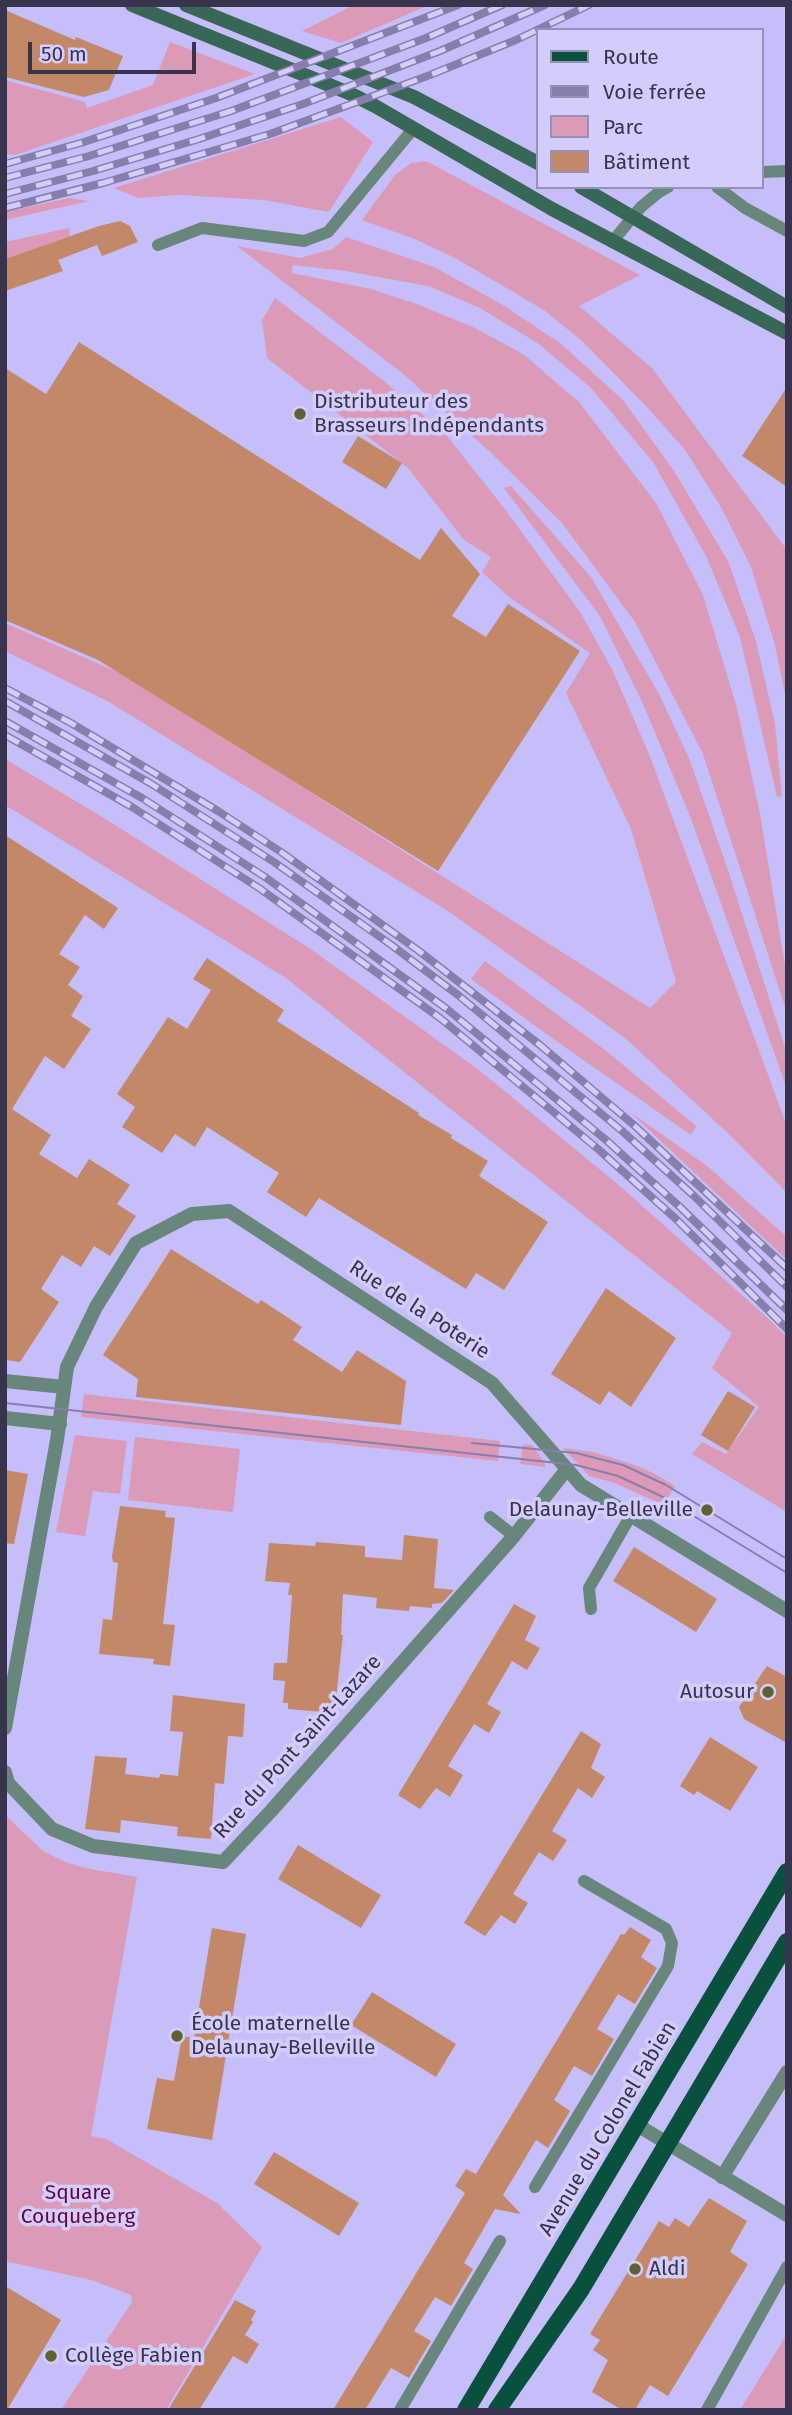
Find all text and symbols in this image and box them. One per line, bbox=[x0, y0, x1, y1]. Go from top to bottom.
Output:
scale bar bbox=[32, 28, 200, 72]
legend bbox=[536, 28, 764, 189]
text: 50 m bbox=[41, 41, 87, 67]
text: Route bbox=[603, 44, 659, 70]
text: Voie ferrée bbox=[603, 79, 706, 105]
text: Parc bbox=[603, 114, 643, 140]
text: Bâtiment bbox=[603, 149, 690, 175]
place label: Distributeur des Brasseurs Indépendants bbox=[314, 389, 544, 439]
marker: Distributeur des Brasseurs Indépendants bbox=[292, 406, 308, 422]
street label: Rue de la Poterie bbox=[344, 1255, 494, 1365]
place label: Delaunay-Belleville bbox=[509, 1497, 693, 1523]
marker: Delaunay-Belleville bbox=[699, 1502, 715, 1518]
street label: Rue du Pont Saint-Lazare bbox=[209, 1650, 387, 1844]
place label: Autosur bbox=[680, 1679, 754, 1705]
marker: Autosur bbox=[760, 1684, 776, 1700]
place label: École maternelle Delaunay-Belleville bbox=[191, 2011, 375, 2061]
street label: Avenue du Colonel Fabien bbox=[534, 2017, 682, 2241]
marker: École maternelle Delaunay-Belleville bbox=[169, 2028, 185, 2044]
park label: Square Couqueberg bbox=[21, 2180, 135, 2230]
place label: Aldi bbox=[649, 2256, 686, 2282]
marker: Aldi bbox=[627, 2261, 643, 2277]
place label: Collège Fabien bbox=[65, 2343, 202, 2369]
marker: Collège Fabien bbox=[43, 2348, 59, 2364]

